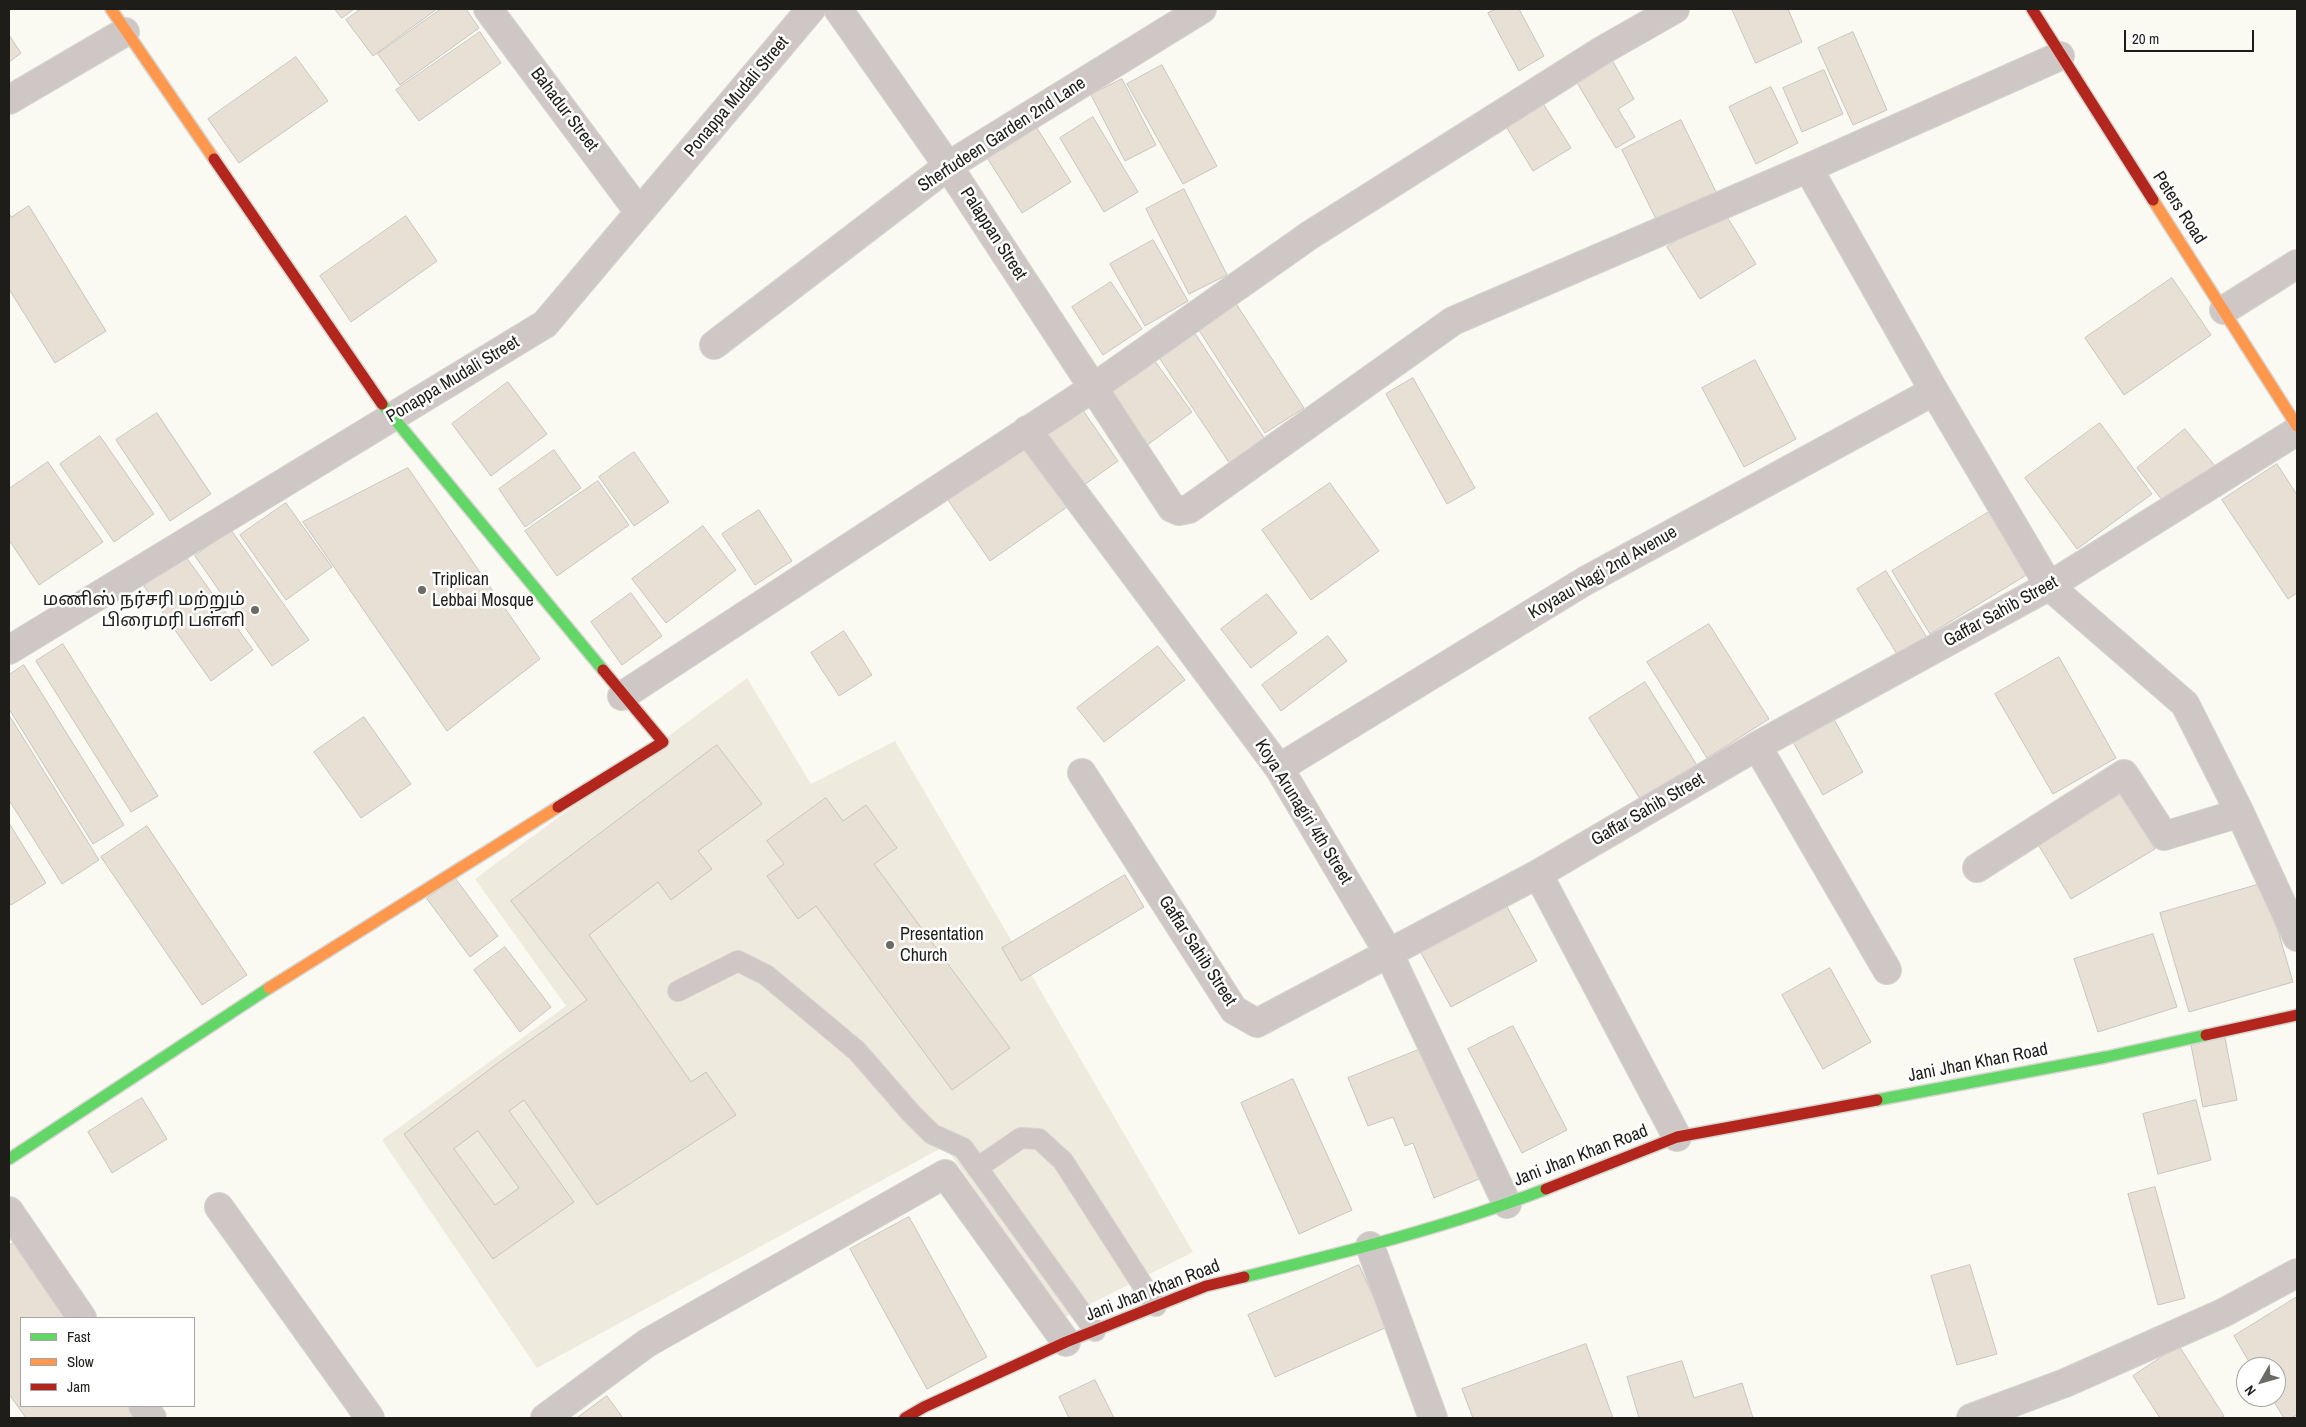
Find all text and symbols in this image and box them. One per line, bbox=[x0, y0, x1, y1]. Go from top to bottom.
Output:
scale bar bbox=[2126, 20, 2256, 52]
text: 20 m bbox=[2132, 28, 2159, 49]
street label: Ponappa Mudali Street bbox=[680, 32, 794, 162]
street label: Bahadur Street bbox=[525, 64, 603, 156]
street label: Sherfudeen Garden 2nd Lane bbox=[914, 73, 1090, 197]
street label: Peters Road bbox=[2148, 168, 2210, 248]
street label: Palappan Street bbox=[955, 184, 1031, 284]
street label: Ponappa Mudali Street bbox=[383, 332, 523, 428]
street label: Koyaau Nagi 2nd Avenue bbox=[1525, 522, 1681, 624]
place label: Triplican Lebbai Mosque bbox=[432, 569, 534, 612]
street label: Gaffar Sahib Street bbox=[1940, 572, 2062, 652]
marker: Triplican Lebbai Mosque bbox=[416, 584, 428, 596]
place label: மணிஸ் நர்சரி மற்றும் பிரைமரி பள்ளி bbox=[43, 589, 245, 632]
marker: மணிஸ் நர்சரி மற்றும் பிரைமரி பள்ளி bbox=[249, 604, 261, 616]
street label: Koya Arunagiri 4th Street bbox=[1250, 736, 1356, 888]
street label: Gaffar Sahib Street bbox=[1588, 769, 1708, 851]
street label: Gaffar Sahib Street bbox=[1153, 892, 1241, 1010]
place label: Presentation Church bbox=[900, 924, 984, 966]
marker: Presentation Church bbox=[884, 939, 896, 951]
street label: Jani Jhan Khan Road bbox=[1906, 1039, 2050, 1087]
street label: Jani Jhan Khan Road bbox=[1511, 1120, 1651, 1192]
street label: Jani Jhan Khan Road bbox=[1083, 1255, 1223, 1327]
legend bbox=[20, 1317, 195, 1407]
text: Fast bbox=[67, 1326, 90, 1347]
text: Slow bbox=[67, 1351, 94, 1372]
north arrow bbox=[2236, 1357, 2286, 1407]
text: Jam bbox=[67, 1376, 90, 1397]
text: N bbox=[2240, 1382, 2260, 1399]

